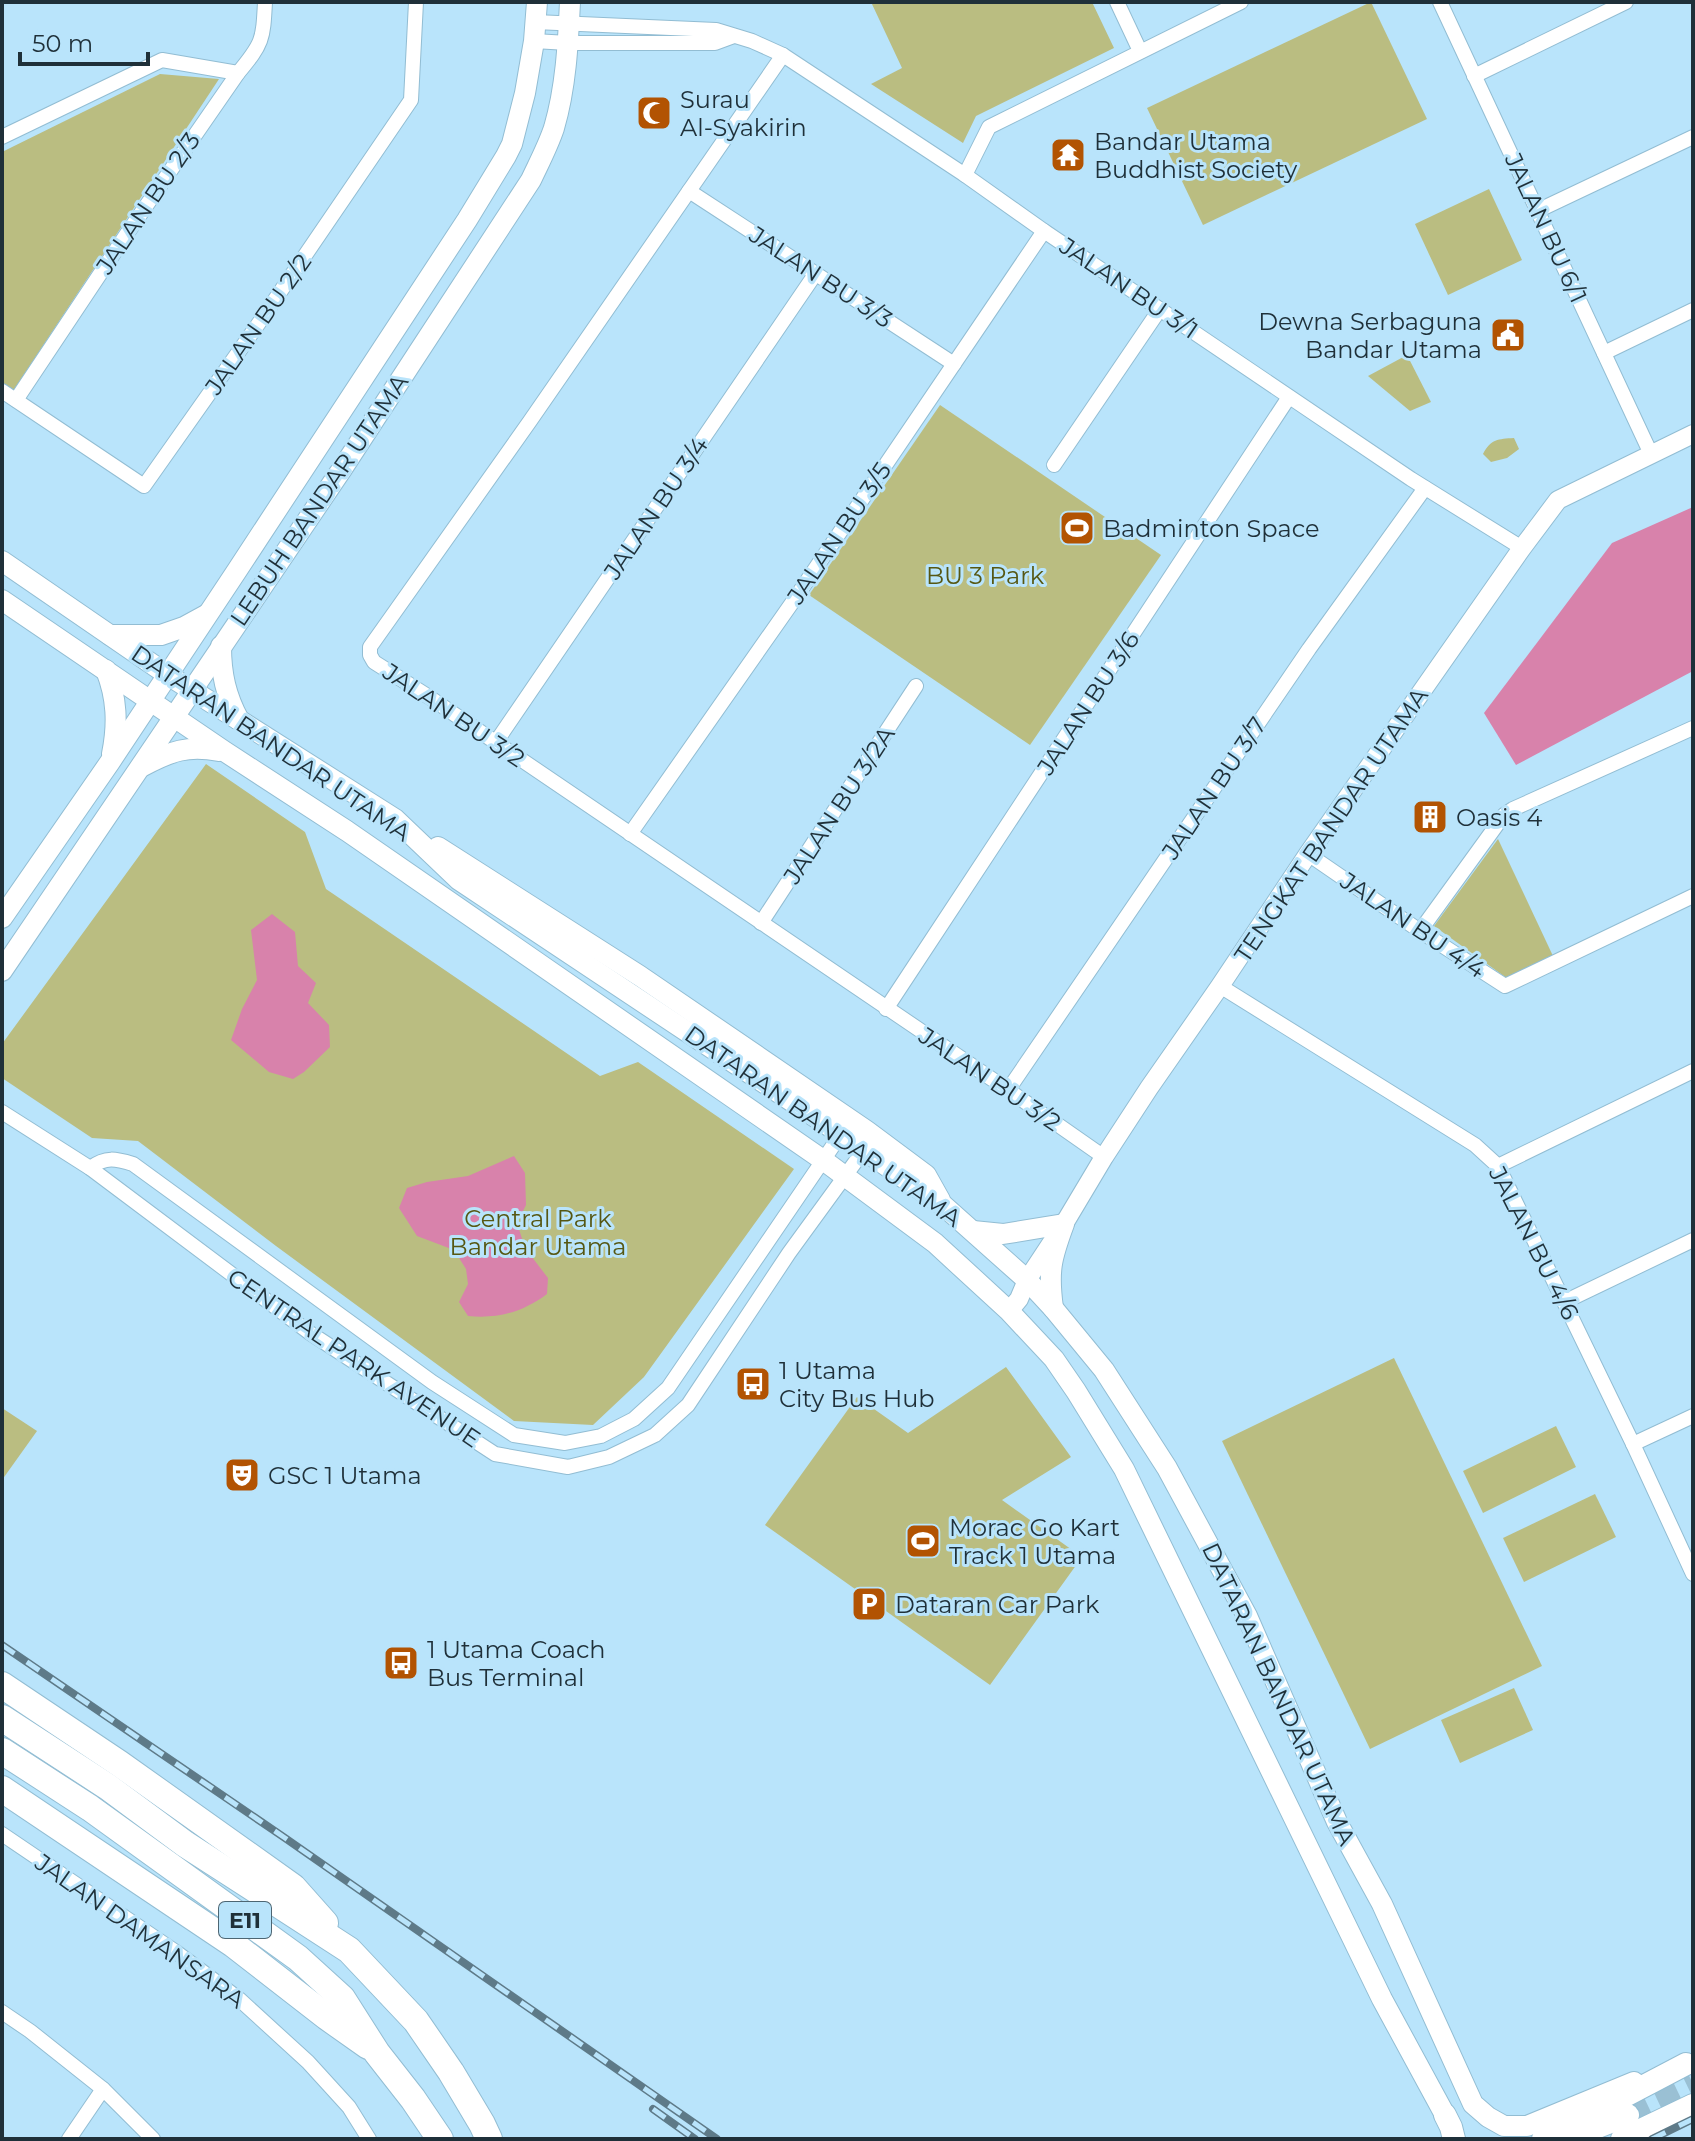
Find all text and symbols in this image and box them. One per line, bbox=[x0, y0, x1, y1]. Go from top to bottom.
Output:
scale bar bbox=[20, 16, 148, 66]
text: 50 m bbox=[32, 29, 93, 58]
place label: Surau Al-Syakirin bbox=[680, 85, 807, 142]
mosque icon: Surau Al-Syakirin bbox=[635, 94, 673, 132]
street label: JALAN BU 2/3 bbox=[89, 127, 206, 280]
place label: Bandar Utama Buddhist Society bbox=[1094, 127, 1297, 184]
temple icon: Bandar Utama Buddhist Society bbox=[1049, 136, 1087, 174]
street label: JALAN BU 6/1 bbox=[1498, 148, 1593, 307]
street label: JALAN BU 3/3 bbox=[743, 219, 898, 334]
street label: JALAN BU 3/1 bbox=[1054, 231, 1204, 345]
street label: JALAN BU 2/2 bbox=[198, 248, 317, 401]
place label: Dewna Serbaguna Bandar Utama bbox=[1258, 307, 1482, 364]
public building icon: Dewna Serbaguna Bandar Utama bbox=[1489, 316, 1527, 354]
street label: LEBUH BANDAR UTAMA bbox=[224, 368, 415, 631]
street label: JALAN BU 3/4 bbox=[597, 431, 714, 585]
street label: JALAN BU 3/5 bbox=[780, 457, 897, 610]
sports icon: Badminton Space bbox=[1058, 509, 1096, 547]
place label: Badminton Space bbox=[1103, 514, 1319, 543]
park label: BU 3 Park bbox=[926, 561, 1045, 590]
street label: JALAN BU 3/6 bbox=[1030, 626, 1145, 781]
street label: DATARAN BANDAR UTAMA bbox=[126, 639, 417, 848]
street label: JALAN BU 3/2 bbox=[377, 656, 530, 773]
street label: TENGKAT BANDAR UTAMA bbox=[1228, 682, 1434, 968]
street label: JALAN BU 3/7 bbox=[1155, 711, 1272, 866]
street label: JALAN BU 3/2A bbox=[777, 720, 901, 890]
building icon: Oasis 4 bbox=[1411, 798, 1449, 836]
place label: Oasis 4 bbox=[1456, 803, 1542, 832]
street label: JALAN BU 4/4 bbox=[1334, 865, 1491, 984]
street label: DATARAN BANDAR UTAMA bbox=[679, 1019, 967, 1233]
street label: JALAN BU 3/2 bbox=[913, 1020, 1066, 1137]
street label: JALAN BU 4/6 bbox=[1482, 1161, 1585, 1324]
park label: Central Park Bandar Utama bbox=[450, 1204, 626, 1261]
street label: CENTRAL PARK AVENUE bbox=[222, 1262, 486, 1454]
place label: 1 Utama City Bus Hub bbox=[779, 1356, 935, 1413]
bus stop icon: 1 Utama City Bus Hub bbox=[734, 1365, 772, 1403]
theatre icon: GSC 1 Utama bbox=[223, 1456, 261, 1494]
place label: GSC 1 Utama bbox=[268, 1461, 422, 1490]
place label: Morac Go Kart Track 1 Utama bbox=[949, 1513, 1120, 1570]
sports icon: Morac Go Kart Track 1 Utama bbox=[904, 1522, 942, 1560]
street label: DATARAN BANDAR UTAMA bbox=[1196, 1538, 1362, 1851]
parking icon: Dataran Car Park bbox=[850, 1585, 888, 1623]
place label: Dataran Car Park bbox=[895, 1590, 1100, 1619]
place label: 1 Utama Coach Bus Terminal bbox=[427, 1635, 605, 1692]
bus stop icon: 1 Utama Coach Bus Terminal bbox=[382, 1644, 420, 1682]
street label: JALAN DAMANSARA bbox=[29, 1847, 251, 2015]
road number: E11 bbox=[219, 1902, 271, 1938]

